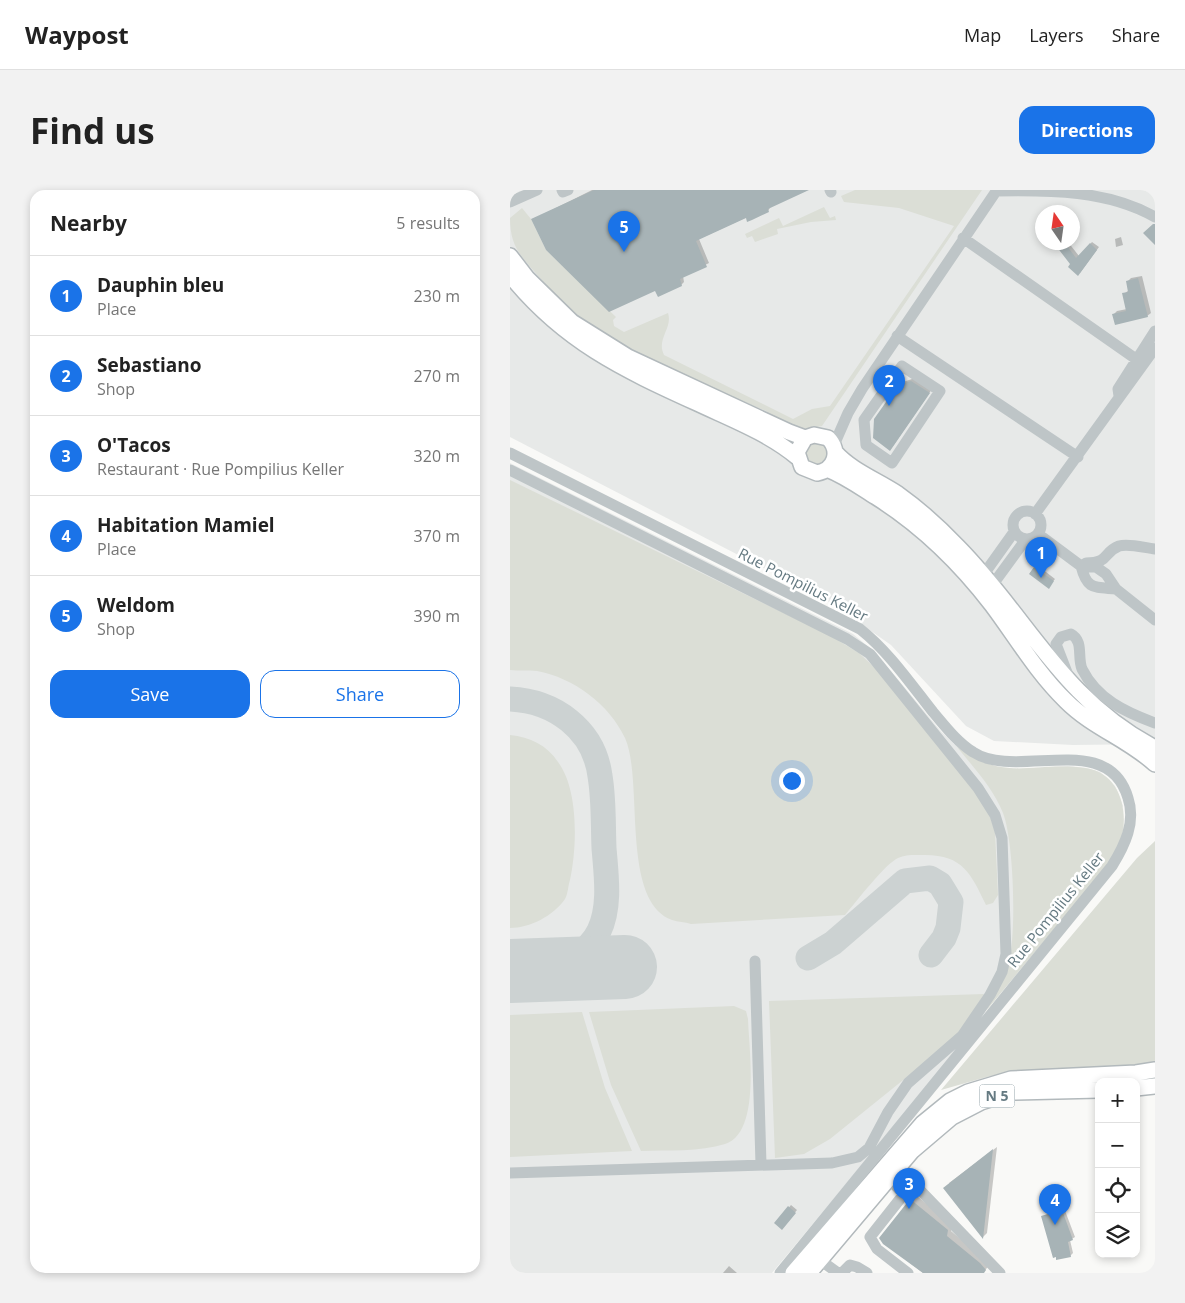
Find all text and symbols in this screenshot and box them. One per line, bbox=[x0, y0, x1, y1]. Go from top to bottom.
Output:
text: Waypost bbox=[25, 18, 129, 51]
text: Map bbox=[964, 23, 1001, 47]
text: Layers bbox=[1029, 23, 1084, 47]
text: Share bbox=[1112, 23, 1160, 47]
button: Directions bbox=[1019, 106, 1155, 154]
text: Find us bbox=[30, 107, 155, 154]
north arrow bbox=[1035, 205, 1080, 250]
text: Nearby bbox=[50, 209, 127, 237]
pin: 5 bbox=[608, 211, 640, 252]
text: 5 results bbox=[396, 212, 460, 234]
text: Dauphin bleu bbox=[97, 272, 224, 298]
text: 1 bbox=[61, 285, 71, 307]
text: 230 m bbox=[414, 285, 460, 307]
text: Place bbox=[97, 298, 136, 320]
text: Sebastiano bbox=[97, 352, 201, 378]
text: 2 bbox=[61, 365, 71, 387]
text: 270 m bbox=[414, 365, 460, 387]
pin: 2 bbox=[873, 365, 905, 406]
text: Shop bbox=[97, 378, 135, 400]
text: O'Tacos bbox=[97, 432, 171, 458]
text: 3 bbox=[61, 445, 71, 467]
text: 320 m bbox=[414, 445, 460, 467]
text: Restaurant · Rue Pompilius Keller bbox=[97, 458, 344, 480]
text: Habitation Mamiel bbox=[97, 512, 275, 538]
text: 4 bbox=[61, 525, 71, 547]
text: 370 m bbox=[414, 525, 460, 547]
pin: 1 bbox=[1025, 537, 1057, 578]
text: Place bbox=[97, 538, 136, 560]
street label: Rue Pompilius Keller bbox=[735, 543, 872, 626]
text: Weldom bbox=[97, 592, 175, 618]
text: 5 bbox=[61, 605, 71, 627]
text: 390 m bbox=[414, 605, 460, 627]
text: Shop bbox=[97, 618, 135, 640]
button: Save bbox=[50, 670, 250, 718]
button: Share bbox=[260, 670, 460, 718]
your location bbox=[779, 768, 805, 794]
street label: Rue Pompilius Keller bbox=[1002, 847, 1108, 971]
map controls bbox=[1095, 1078, 1140, 1258]
button: + bbox=[1095, 1078, 1140, 1123]
road number: N 5 bbox=[980, 1084, 1014, 1108]
button: − bbox=[1095, 1123, 1140, 1168]
pin: 3 bbox=[893, 1168, 925, 1209]
button: locate bbox=[1095, 1168, 1140, 1213]
pin: 4 bbox=[1039, 1184, 1071, 1225]
button: layers bbox=[1095, 1213, 1140, 1258]

